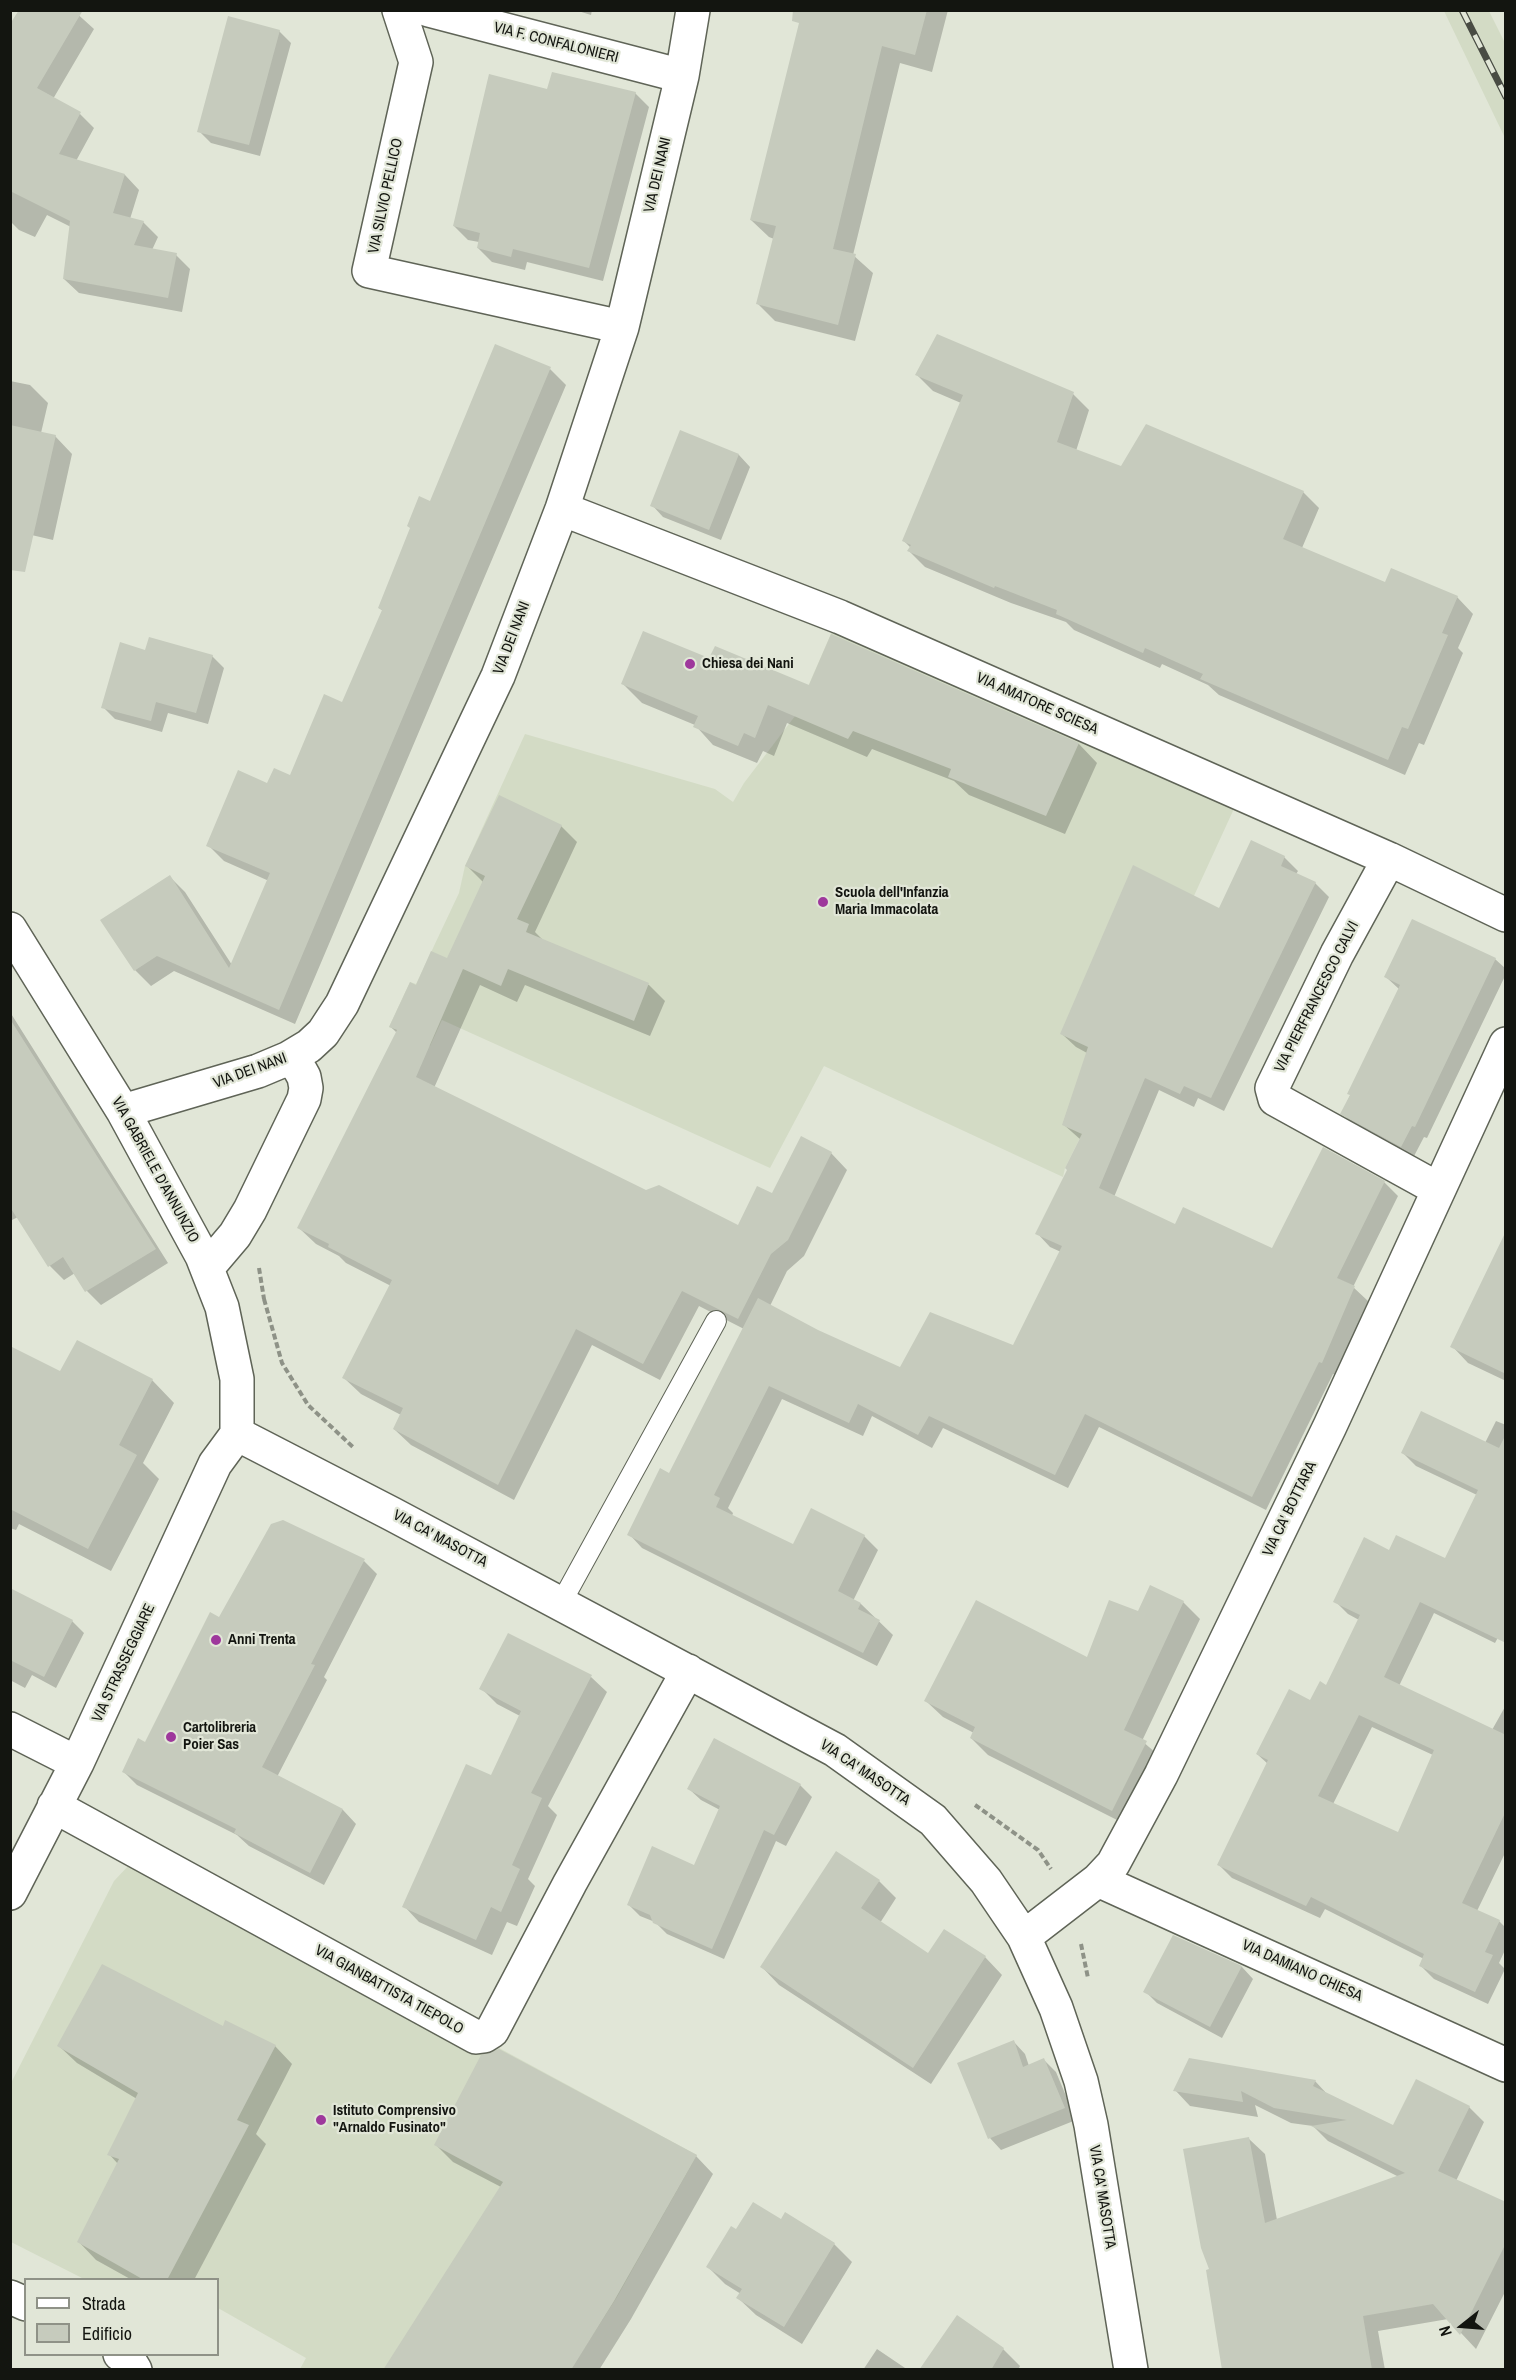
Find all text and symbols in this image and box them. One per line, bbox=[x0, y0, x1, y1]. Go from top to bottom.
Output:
street label: VIA F. CONFALONIERI bbox=[492, 19, 620, 67]
street label: VIA DEI NANI bbox=[641, 136, 675, 214]
street label: VIA SILVIO PELLICO bbox=[365, 137, 407, 255]
street label: VIA DEI NANI bbox=[490, 599, 534, 677]
place label: Chiesa dei Nani bbox=[702, 655, 794, 673]
marker: Chiesa dei Nani bbox=[683, 657, 697, 671]
street label: VIA AMATORE SCIESA bbox=[973, 669, 1101, 739]
place label: Scuola dell'Infanzia Maria Immacolata bbox=[835, 884, 949, 919]
marker: Scuola dell'Infanzia Maria Immacolata bbox=[816, 895, 830, 909]
street label: VIA PIERFRANCESCO CALVI bbox=[1271, 918, 1363, 1076]
street label: VIA DEI NANI bbox=[211, 1049, 289, 1093]
street label: VIA GABRIELE D'ANNUNZIO bbox=[107, 1094, 203, 1246]
street label: VIA CA' BOTTARA bbox=[1259, 1459, 1321, 1559]
street label: VIA CA' MASOTTA bbox=[390, 1506, 490, 1572]
street label: VIA STRASSEGGIARE bbox=[89, 1601, 159, 1725]
place label: Anni Trenta bbox=[228, 1631, 296, 1649]
marker: Anni Trenta bbox=[209, 1633, 223, 1647]
place label: Cartolibreria Poier Sas bbox=[183, 1719, 256, 1754]
marker: Cartolibreria Poier Sas bbox=[164, 1730, 178, 1744]
street label: VIA CA' MASOTTA bbox=[817, 1736, 913, 1810]
street label: VIA DAMIANO CHIESA bbox=[1239, 1936, 1365, 2006]
street label: VIA GIANBATTISTA TIEPOLO bbox=[312, 1942, 466, 2038]
place label: Istituto Comprensivo "Arnaldo Fusinato" bbox=[333, 2102, 456, 2137]
marker: Istituto Comprensivo "Arnaldo Fusinato" bbox=[314, 2113, 328, 2127]
street label: VIA CA' MASOTTA bbox=[1085, 2144, 1119, 2250]
legend bbox=[24, 2278, 219, 2356]
text: Strada bbox=[82, 2291, 126, 2316]
north arrow bbox=[1432, 2296, 1492, 2356]
text: Edificio bbox=[82, 2321, 132, 2346]
text: N bbox=[1433, 2324, 1457, 2339]

